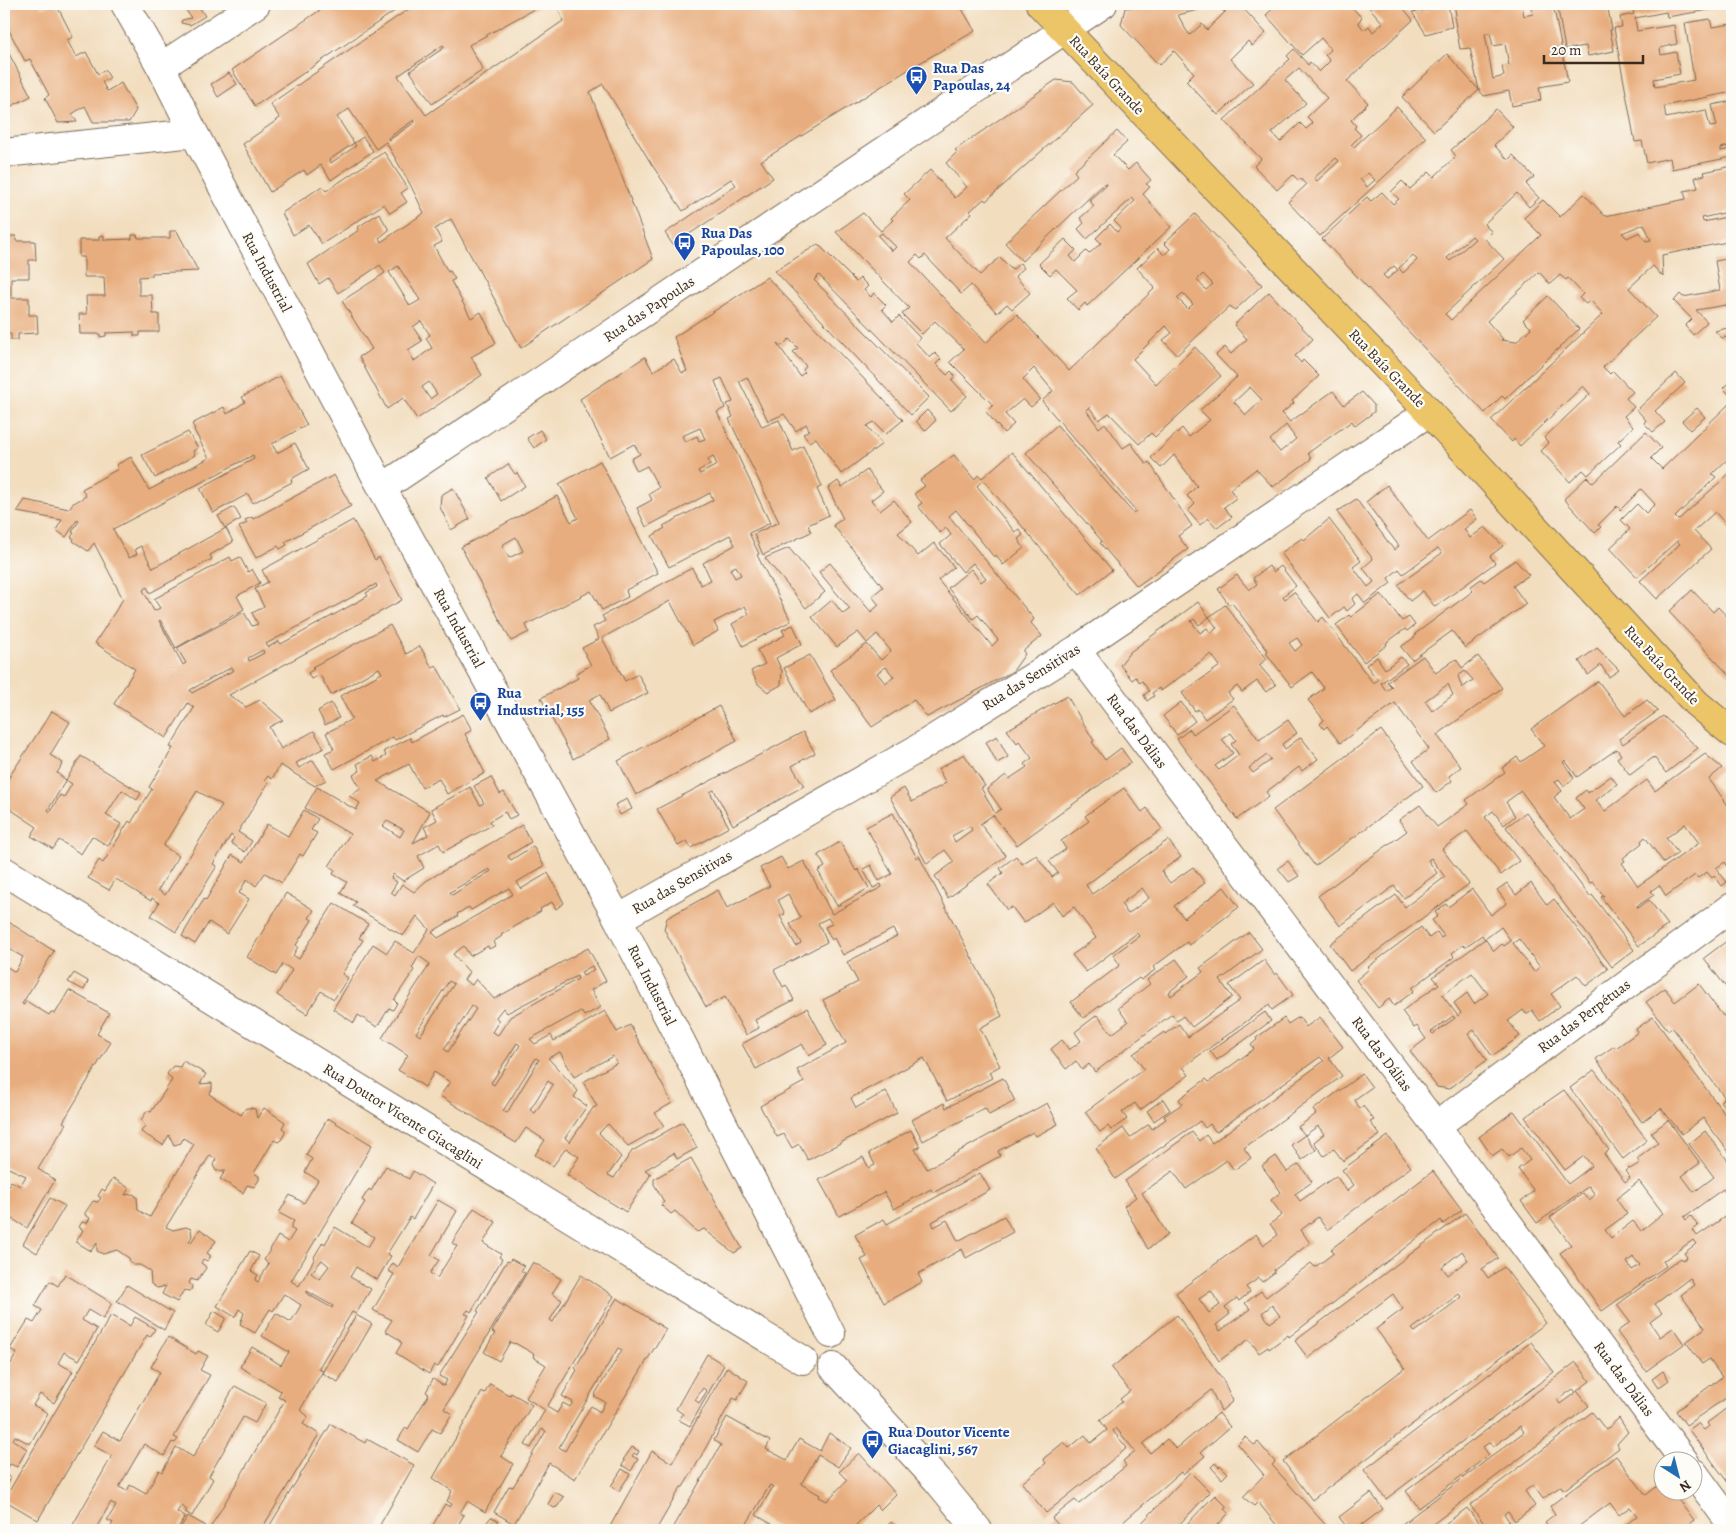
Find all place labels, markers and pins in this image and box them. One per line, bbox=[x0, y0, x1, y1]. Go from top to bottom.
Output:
place label: Rua Das Papoulas, 24 bbox=[933, 58, 1010, 95]
bus stop icon: Rua Das Papoulas, 24 bbox=[905, 65, 929, 96]
place label: Rua Das Papoulas, 100 bbox=[701, 223, 785, 260]
bus stop icon: Rua Das Papoulas, 100 bbox=[673, 230, 697, 261]
place label: Rua Industrial, 155 bbox=[497, 683, 584, 720]
bus stop icon: Rua Industrial, 155 bbox=[469, 690, 493, 721]
place label: Rua Doutor Vicente Giacaglini, 567 bbox=[888, 1422, 1010, 1459]
bus stop icon: Rua Doutor Vicente Giacaglini, 567 bbox=[860, 1429, 884, 1460]

